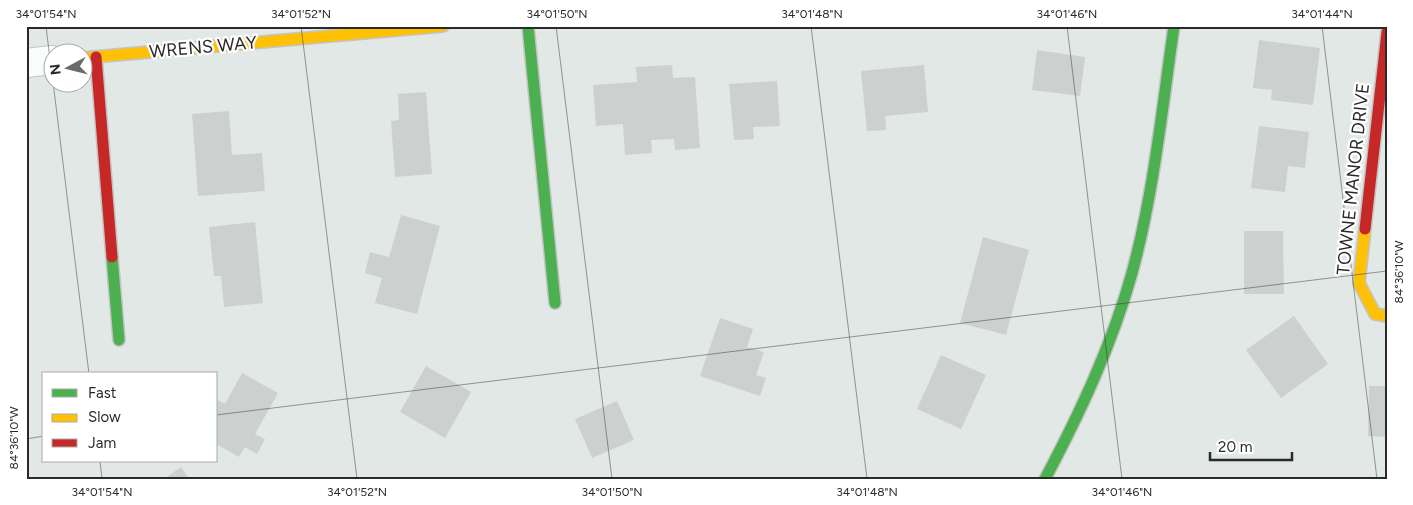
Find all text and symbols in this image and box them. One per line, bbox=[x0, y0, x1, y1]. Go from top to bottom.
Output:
text: 34°01'54"N bbox=[16, 7, 76, 21]
text: 34°01'52"N bbox=[271, 7, 331, 21]
text: 34°01'50"N bbox=[526, 7, 588, 21]
text: 34°01'48"N bbox=[781, 7, 843, 21]
text: 34°01'46"N bbox=[1037, 7, 1097, 21]
text: 34°01'44"N bbox=[1291, 7, 1353, 21]
street label: WRENS WAY bbox=[148, 31, 258, 63]
north arrow bbox=[42, 42, 92, 92]
text: N bbox=[46, 63, 65, 76]
street label: TOWNE MANOR DRIVE bbox=[1332, 82, 1374, 276]
text: 84°36'10"W bbox=[1392, 240, 1406, 303]
legend bbox=[42, 372, 218, 462]
text: Fast bbox=[88, 384, 117, 402]
text: 84°36'10"W bbox=[7, 406, 21, 469]
text: Slow bbox=[88, 408, 121, 426]
scale bar bbox=[1210, 430, 1293, 462]
text: Jam bbox=[88, 434, 116, 452]
text: 20 m bbox=[1218, 438, 1252, 456]
text: 34°01'54"N bbox=[72, 485, 132, 499]
text: 34°01'52"N bbox=[327, 485, 387, 499]
text: 34°01'50"N bbox=[581, 485, 643, 499]
text: 34°01'48"N bbox=[836, 485, 898, 499]
text: 34°01'46"N bbox=[1092, 485, 1152, 499]

